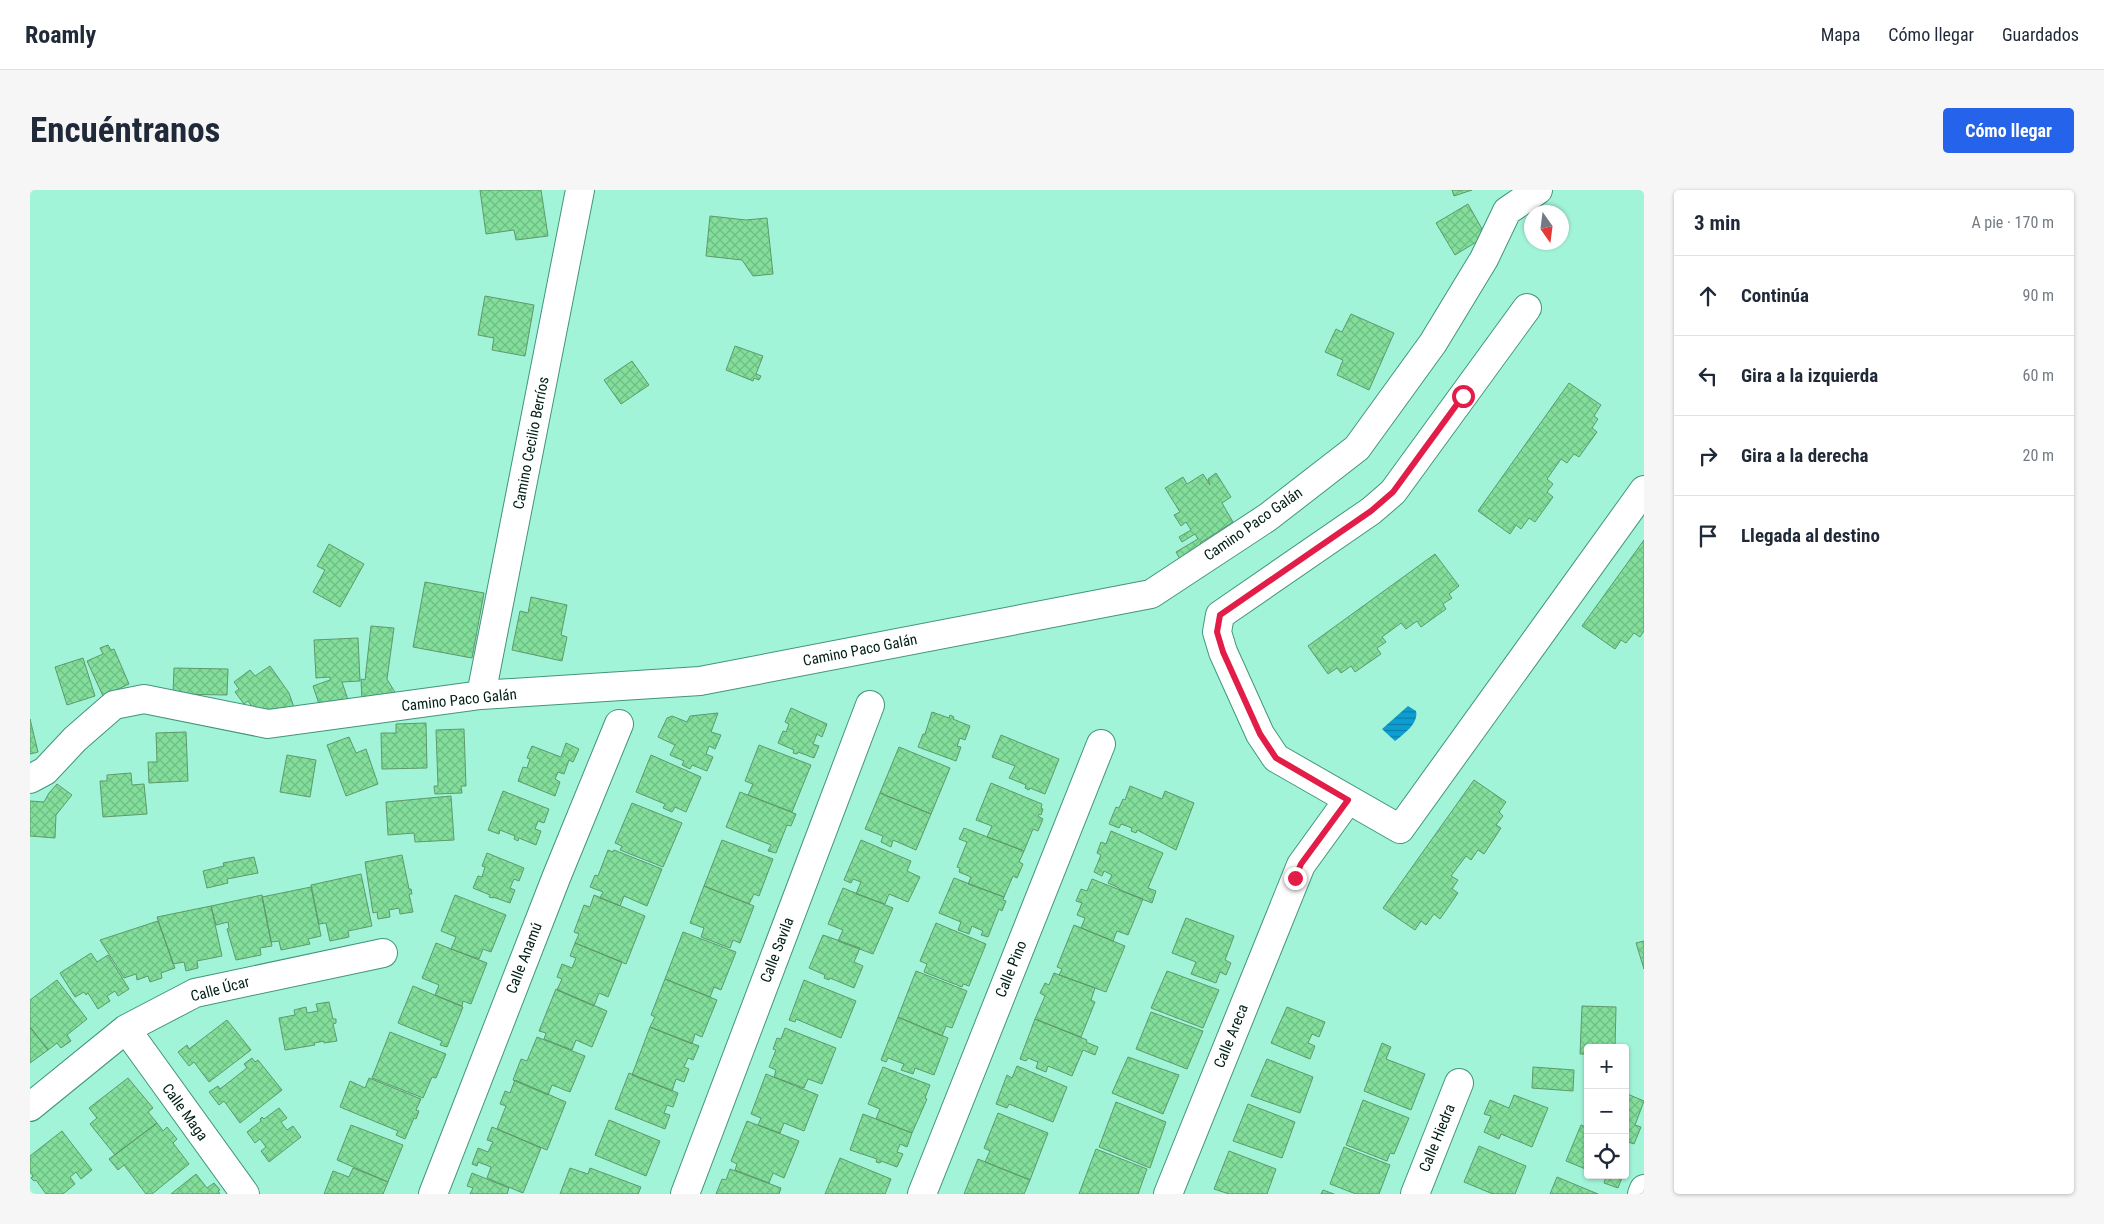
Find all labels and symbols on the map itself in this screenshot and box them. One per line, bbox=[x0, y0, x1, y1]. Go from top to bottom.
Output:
north arrow bbox=[1524, 205, 1569, 250]
street label: Camino Cecilio Berríos bbox=[509, 375, 553, 511]
route start bbox=[1452, 385, 1475, 408]
street label: Camino Paco Galán bbox=[1200, 483, 1306, 565]
street label: Camino Paco Galán bbox=[801, 630, 919, 670]
street label: Camino Paco Galán bbox=[400, 685, 518, 715]
route end bbox=[1284, 867, 1307, 890]
street label: Calle Savila bbox=[756, 915, 798, 985]
street label: Calle Anamú bbox=[502, 920, 546, 996]
street label: Calle Pino bbox=[991, 938, 1031, 1000]
street label: Calle Úcar bbox=[189, 972, 252, 1005]
street label: Calle Areca bbox=[1210, 1001, 1252, 1071]
street label: Calle Maga bbox=[158, 1080, 212, 1144]
street label: Calle Hiedra bbox=[1415, 1101, 1459, 1175]

